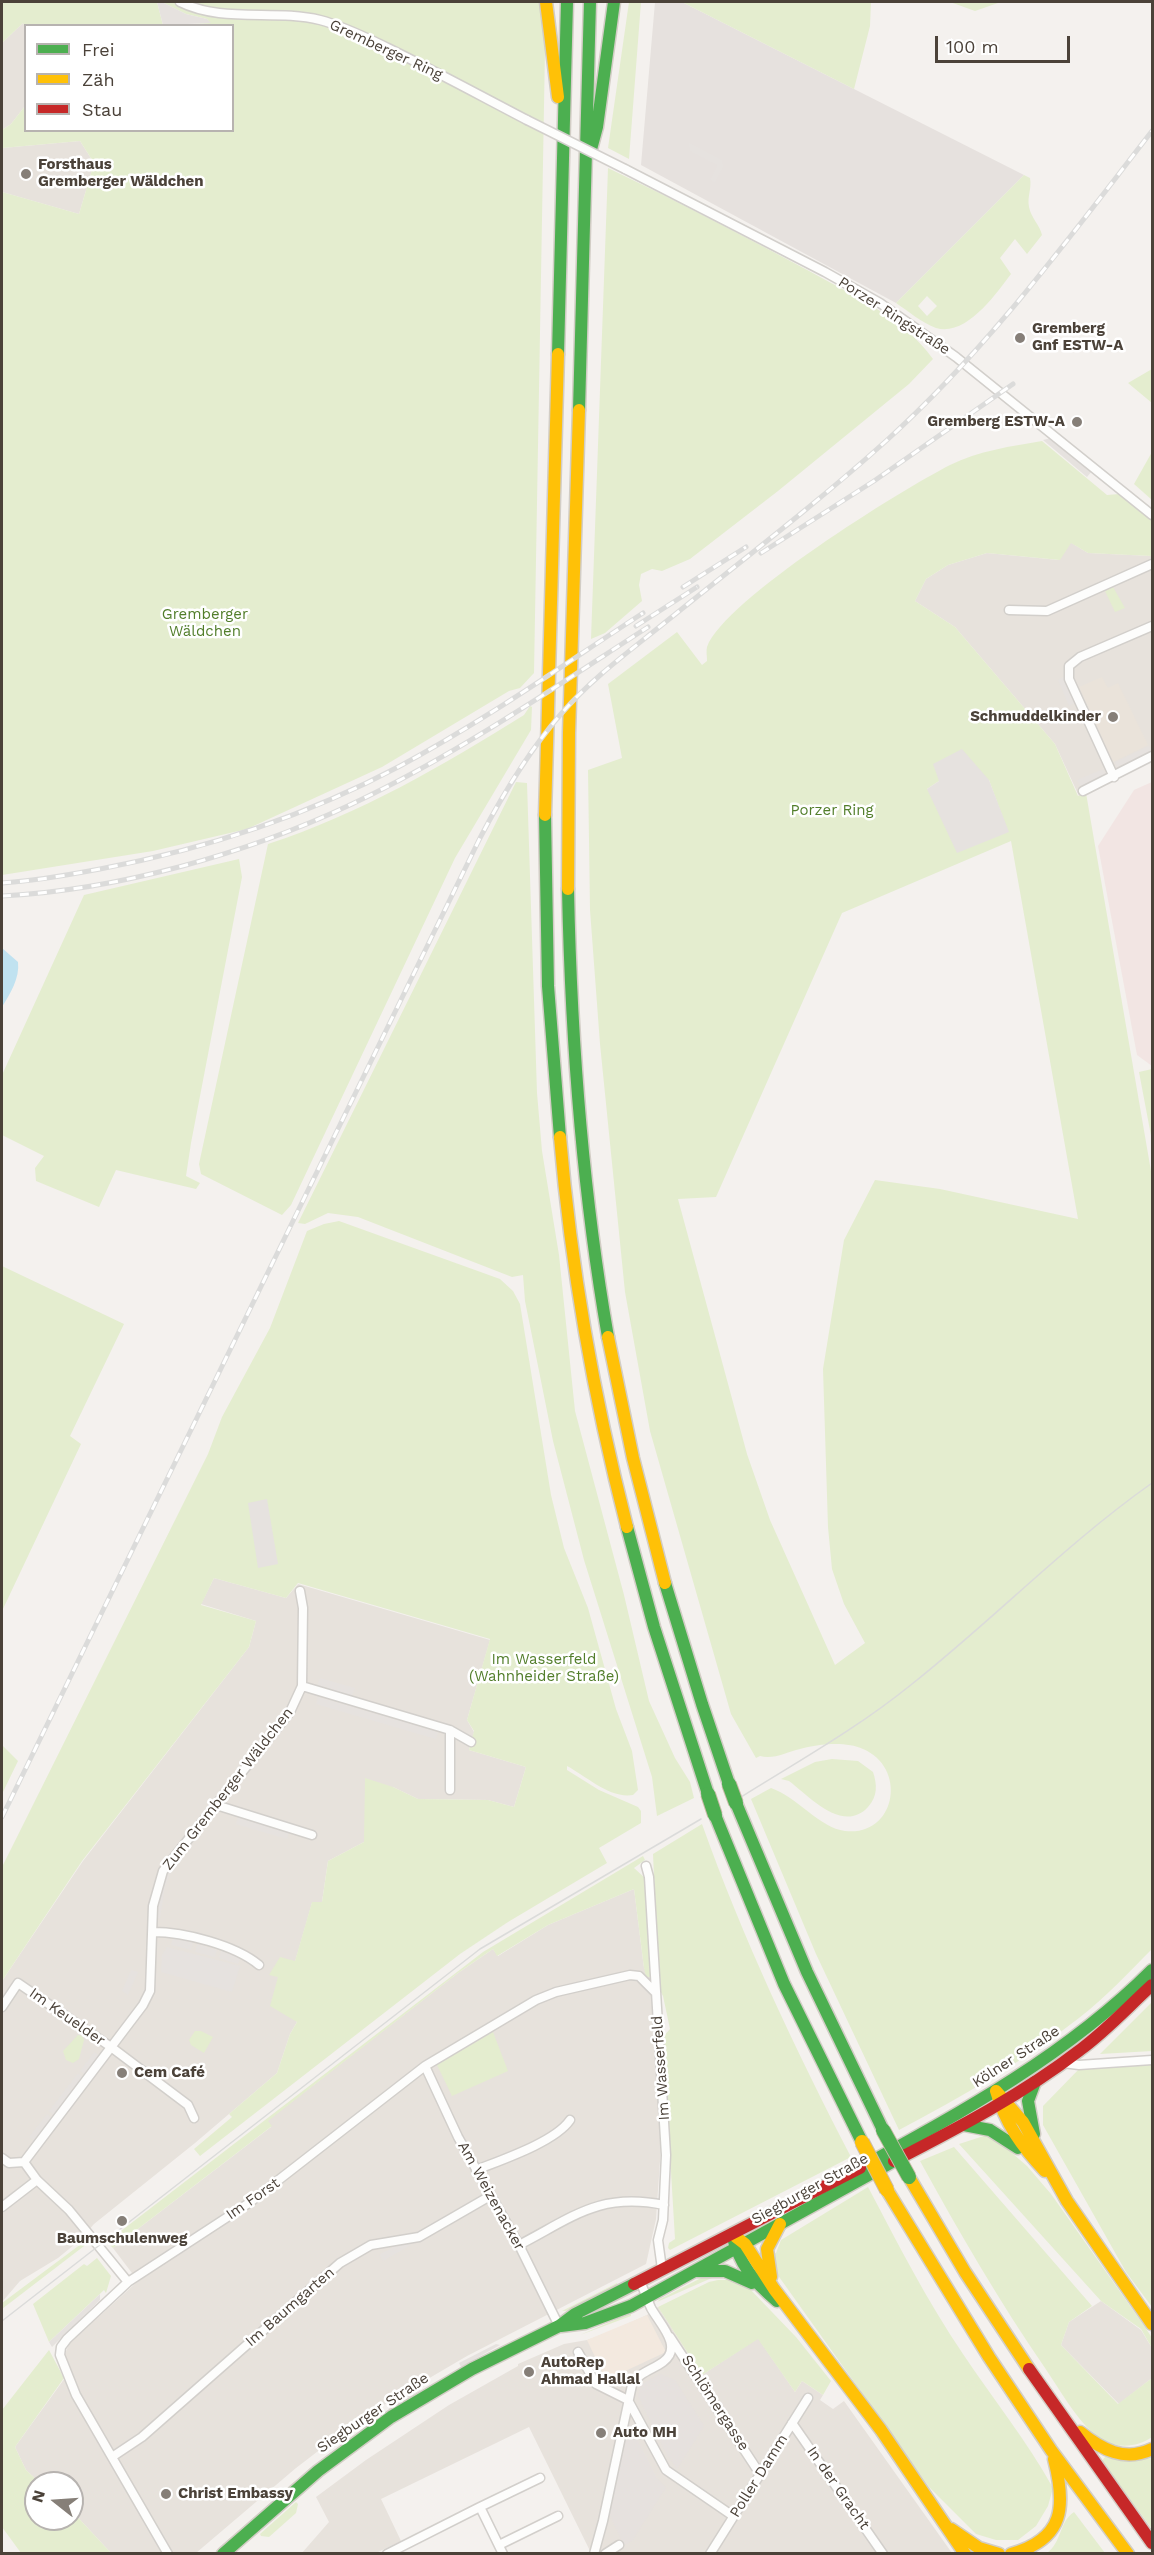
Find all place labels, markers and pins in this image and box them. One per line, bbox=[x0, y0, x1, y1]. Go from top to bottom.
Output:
place label: Forsthaus Gremberger Wäldchen bbox=[38, 156, 203, 191]
marker: Forsthaus Gremberger Wäldchen bbox=[19, 167, 33, 181]
place label: Gremberg Gnf ESTW-A bbox=[1032, 320, 1123, 355]
marker: Gremberg Gnf ESTW-A bbox=[1013, 331, 1027, 345]
place label: Gremberg ESTW-A bbox=[927, 413, 1065, 431]
marker: Gremberg ESTW-A bbox=[1070, 415, 1084, 429]
place label: Schmuddelkinder bbox=[970, 708, 1101, 726]
marker: Schmuddelkinder bbox=[1106, 710, 1120, 724]
place label: Cem Café bbox=[134, 2064, 205, 2082]
marker: Cem Café bbox=[115, 2066, 129, 2080]
marker: Baumschulenweg bbox=[115, 2214, 129, 2228]
place label: Baumschulenweg bbox=[57, 2230, 187, 2248]
place label: AutoRep Ahmad Hallal bbox=[541, 2354, 640, 2389]
marker: AutoRep Ahmad Hallal bbox=[522, 2365, 536, 2379]
place label: Auto MH bbox=[613, 2424, 677, 2442]
marker: Auto MH bbox=[594, 2426, 608, 2440]
place label: Christ Embassy bbox=[178, 2485, 293, 2503]
marker: Christ Embassy bbox=[159, 2487, 173, 2501]

